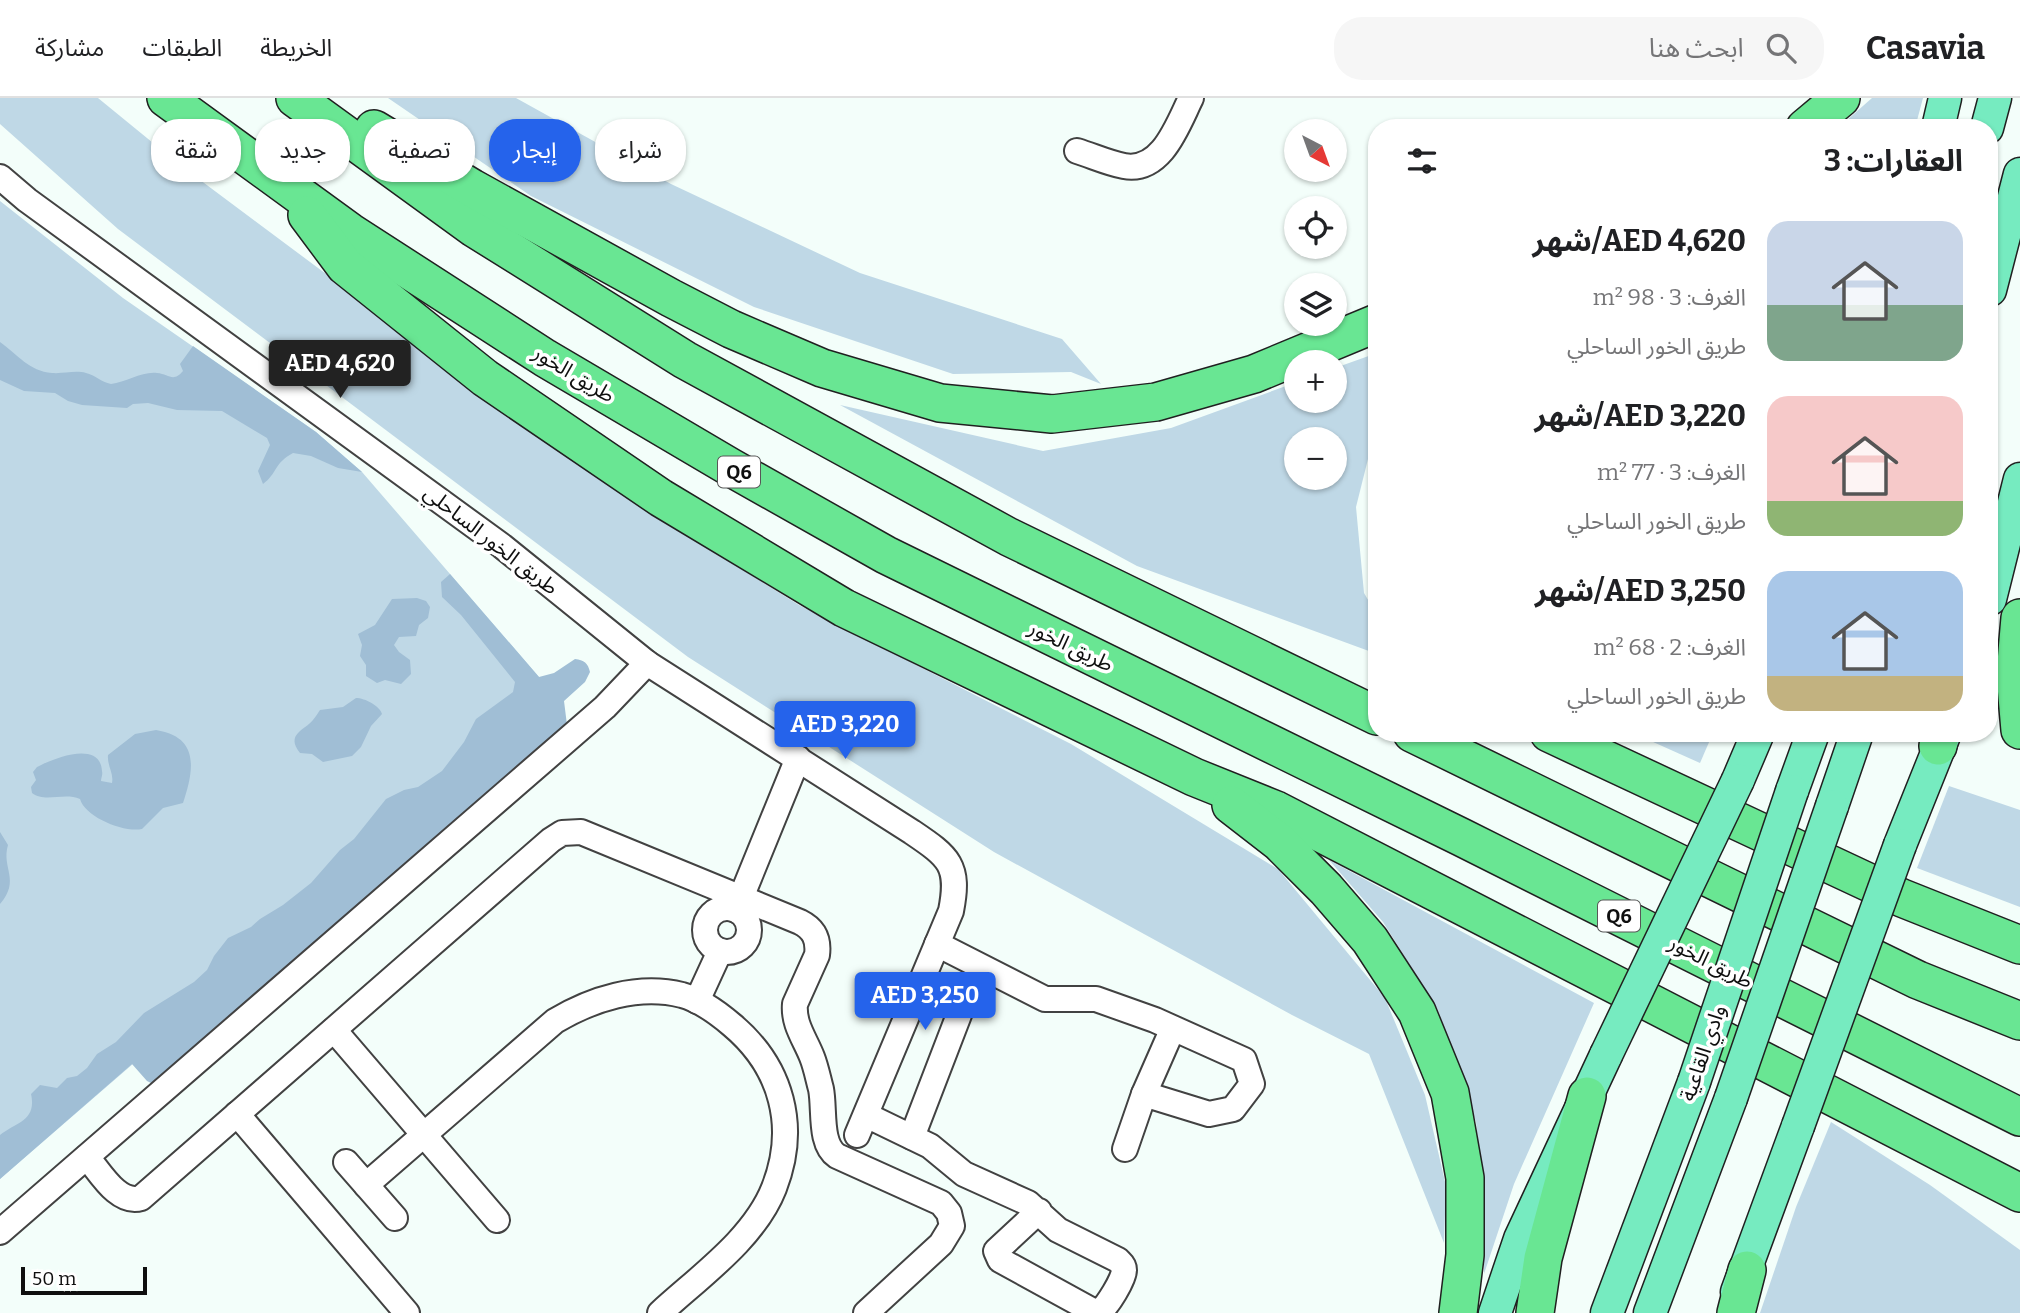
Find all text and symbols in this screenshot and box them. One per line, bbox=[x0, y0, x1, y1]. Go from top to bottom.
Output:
search box bbox=[1334, 17, 1824, 80]
text: Casavia bbox=[1866, 28, 1985, 68]
icon: search bbox=[1762, 29, 1800, 67]
text: ابحث هنا bbox=[1649, 33, 1744, 64]
text: مشاركة bbox=[35, 34, 104, 62]
text: الطبقات bbox=[142, 34, 222, 62]
text: الخريطة bbox=[260, 34, 332, 62]
chip: شقة bbox=[151, 119, 241, 182]
chip: جديد bbox=[255, 119, 350, 182]
chip: تصفية bbox=[364, 119, 475, 182]
chip: إيجار bbox=[489, 119, 581, 182]
chip: شراء bbox=[595, 119, 686, 182]
north arrow bbox=[1284, 119, 1348, 182]
map controls bbox=[1284, 119, 1347, 490]
icon: filters bbox=[1403, 142, 1441, 180]
text: العقارات: 3 bbox=[1824, 143, 1963, 179]
button: locate bbox=[1284, 196, 1347, 259]
text: AED 4,620/شهر bbox=[1533, 223, 1746, 259]
icon: home bbox=[1823, 249, 1907, 333]
button: layers bbox=[1284, 273, 1347, 336]
text: الغرف: 3 · 98 m² bbox=[1593, 283, 1746, 311]
text: طريق الخور الساحلي bbox=[1567, 332, 1746, 360]
street label: طريق الخور bbox=[528, 339, 620, 409]
pin: AED 4,620 bbox=[260, 341, 420, 400]
text: AED 4,620 bbox=[285, 349, 395, 377]
button: + bbox=[1284, 350, 1347, 413]
text: AED 3,220/شهر bbox=[1534, 398, 1746, 434]
icon: home bbox=[1823, 424, 1907, 508]
button: − bbox=[1284, 427, 1347, 490]
road number: Q6 bbox=[718, 456, 760, 488]
text: الغرف: 3 · 77 m² bbox=[1597, 458, 1746, 486]
street label: طريق الخور الساحلي bbox=[417, 479, 563, 603]
text: طريق الخور الساحلي bbox=[1567, 507, 1746, 535]
text: AED 3,250/شهر bbox=[1535, 573, 1746, 609]
icon: home bbox=[1823, 599, 1907, 683]
street label: طريق الخور bbox=[1024, 614, 1118, 678]
text: الغرف: 2 · 68 m² bbox=[1593, 633, 1746, 661]
text: طريق الخور الساحلي bbox=[1567, 682, 1746, 710]
pin: AED 3,220 bbox=[765, 702, 925, 761]
text: AED 3,220 bbox=[790, 710, 900, 738]
road number: Q6 bbox=[1598, 901, 1640, 932]
street label: طريق الخور bbox=[1664, 929, 1757, 994]
pin: AED 3,250 bbox=[845, 972, 1005, 1032]
text: AED 3,250 bbox=[871, 981, 979, 1009]
street label: وادي القاعية bbox=[1674, 1001, 1734, 1106]
scale bar bbox=[21, 1264, 147, 1296]
text: 50 m bbox=[32, 1267, 76, 1290]

